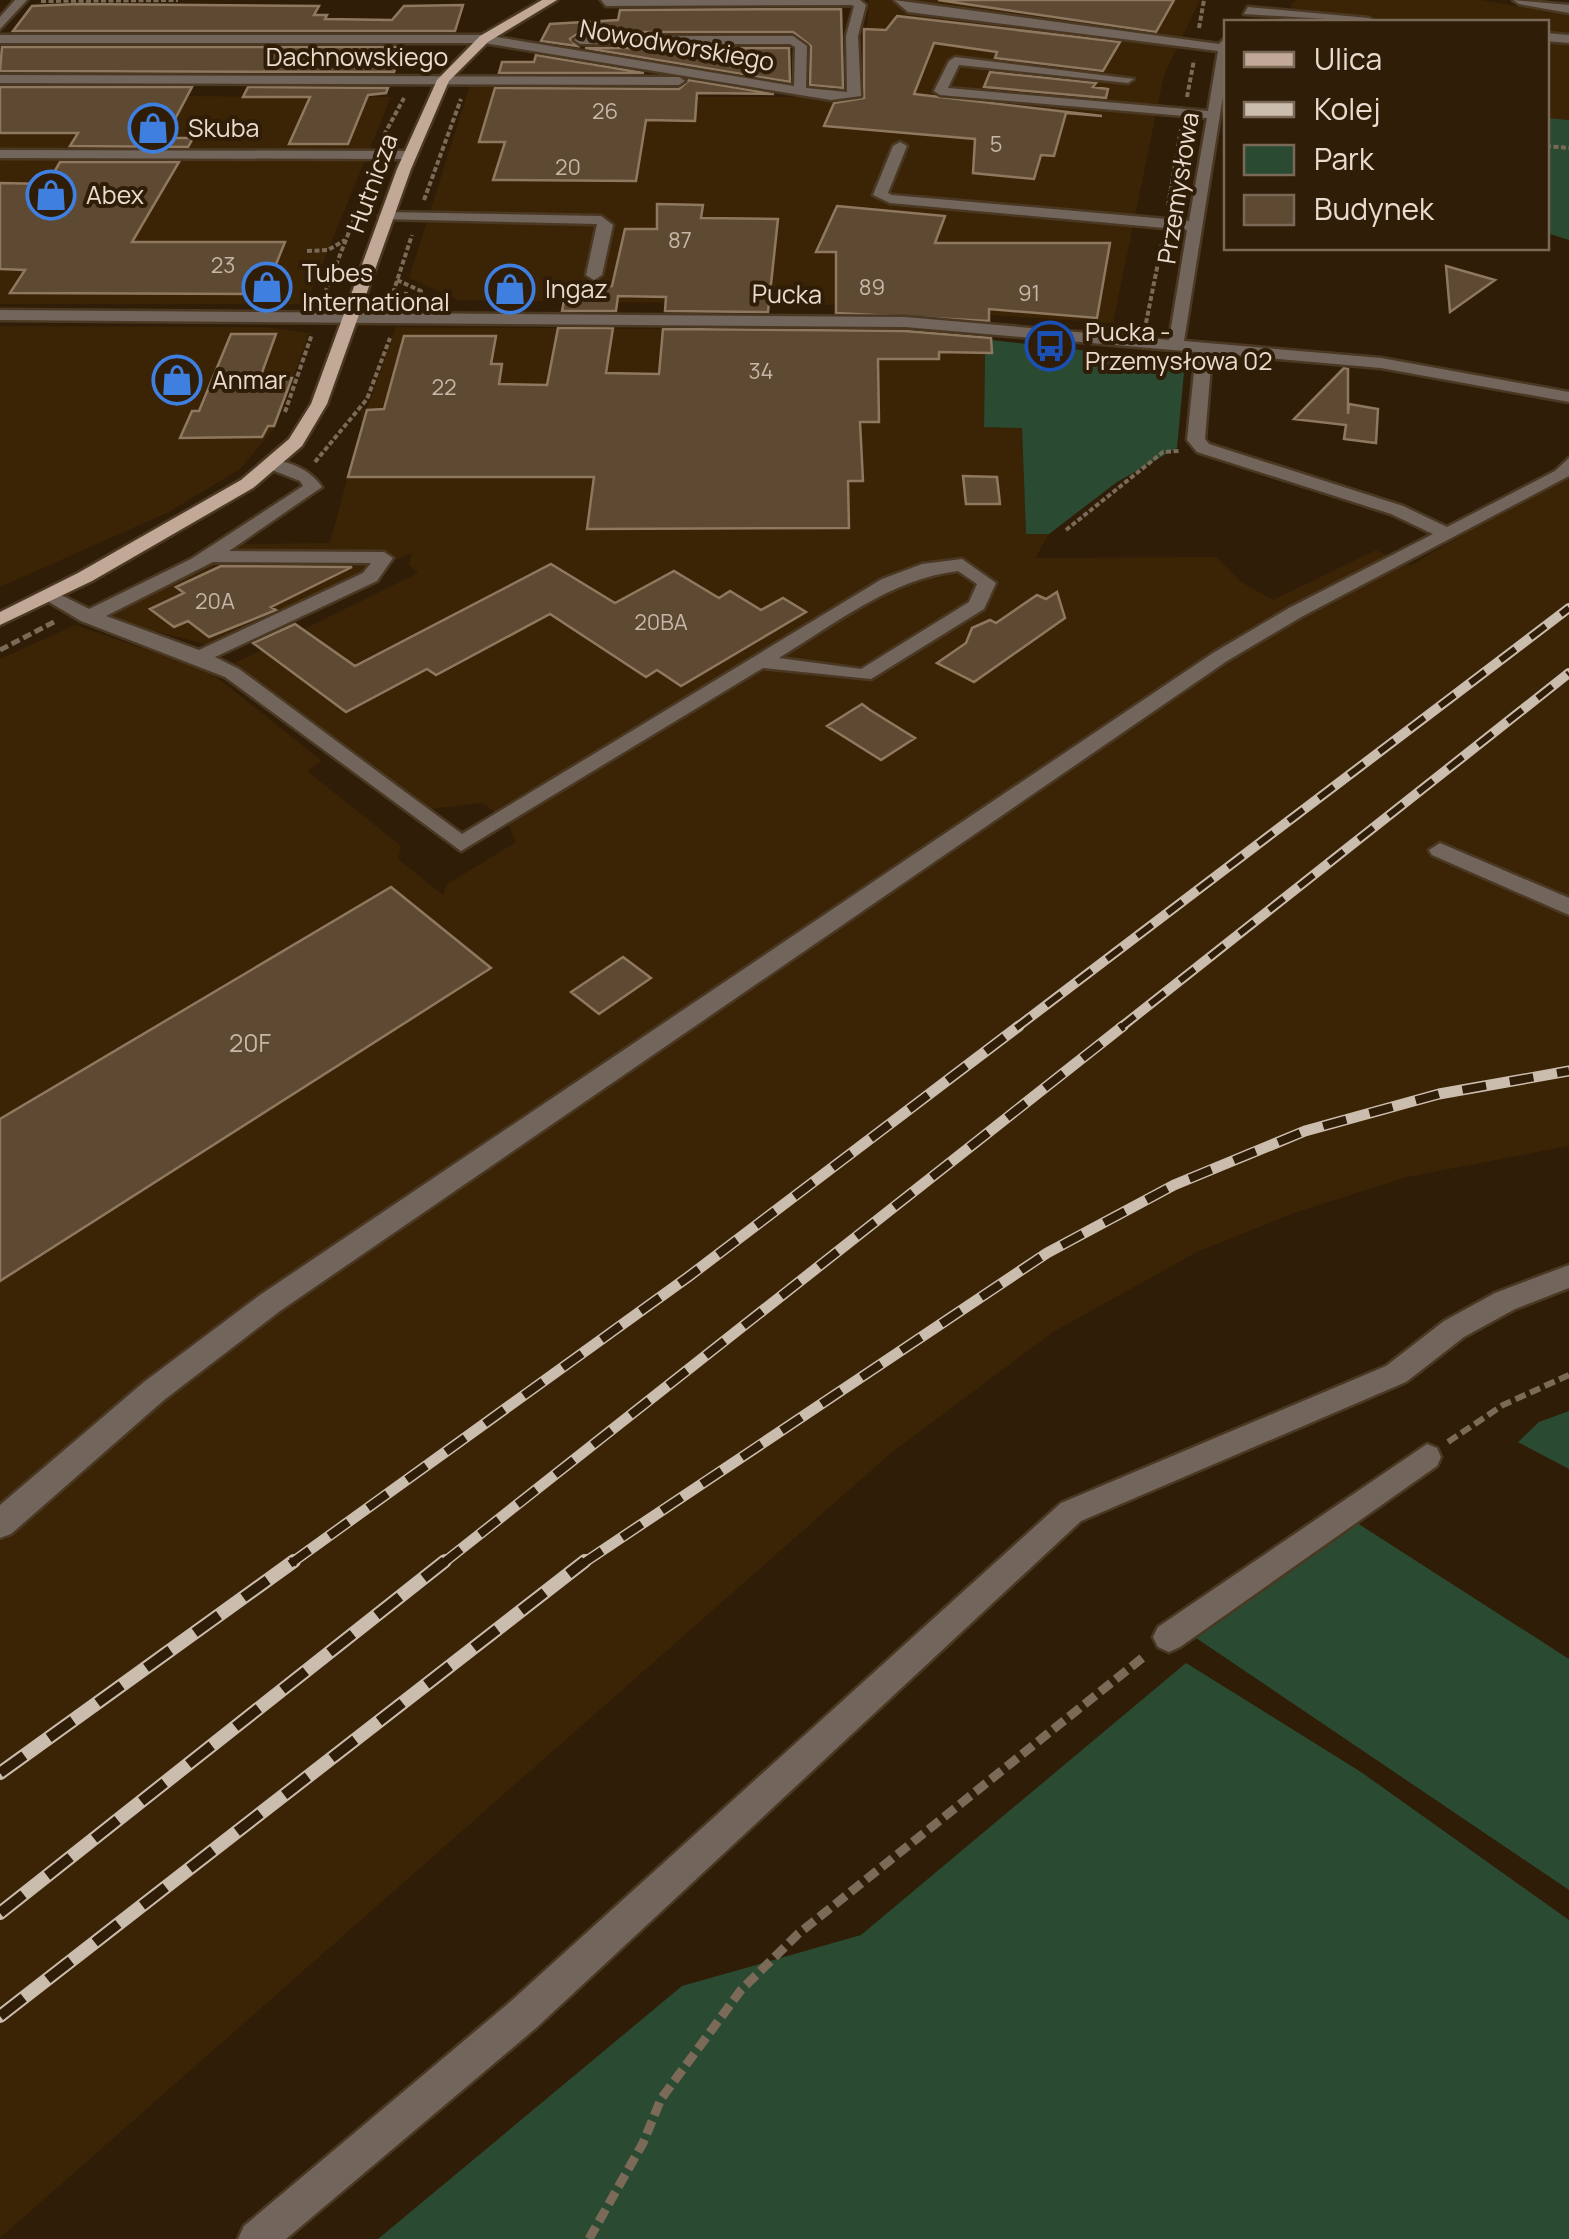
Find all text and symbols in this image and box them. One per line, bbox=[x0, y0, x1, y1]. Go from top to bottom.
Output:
street label: Nowodworskiego bbox=[577, 10, 777, 79]
legend bbox=[1224, 20, 1549, 250]
text: Ulica bbox=[1314, 38, 1382, 79]
street label: Dachnowskiego bbox=[266, 39, 448, 74]
text: Kolej bbox=[1314, 88, 1380, 129]
house number: 26 bbox=[592, 96, 618, 126]
shop icon: Skuba bbox=[127, 102, 179, 154]
place label: Skuba bbox=[188, 110, 259, 145]
street label: Przemysłowa bbox=[1148, 110, 1207, 266]
street label: Hutnicza bbox=[337, 129, 406, 237]
house number: 5 bbox=[990, 129, 1002, 159]
text: Park bbox=[1314, 138, 1375, 179]
house number: 20 bbox=[555, 152, 581, 182]
shop icon: Abex bbox=[25, 169, 77, 221]
place label: Abex bbox=[86, 177, 144, 212]
text: Budynek bbox=[1314, 188, 1435, 229]
house number: 87 bbox=[668, 225, 692, 255]
house number: 23 bbox=[211, 250, 235, 280]
place label: Tubes International bbox=[302, 255, 450, 319]
shop icon: Tubes International bbox=[241, 261, 293, 313]
shop icon: Ingaz bbox=[484, 263, 536, 315]
place label: Ingaz bbox=[545, 271, 608, 306]
house number: 89 bbox=[859, 272, 885, 302]
street label: Pucka bbox=[752, 275, 822, 312]
house number: 91 bbox=[1018, 278, 1040, 308]
place label: Pucka - Przemysłowa 02 bbox=[1085, 314, 1273, 378]
bus stop icon: Pucka - Przemysłowa 02 bbox=[1024, 320, 1076, 372]
shop icon: Anmar bbox=[151, 354, 203, 406]
house number: 34 bbox=[748, 356, 774, 386]
place label: Anmar bbox=[212, 362, 287, 397]
house number: 22 bbox=[431, 372, 457, 402]
house number: 20A bbox=[195, 586, 235, 616]
house number: 20BA bbox=[634, 607, 688, 637]
house number: 20F bbox=[229, 1025, 271, 1060]

